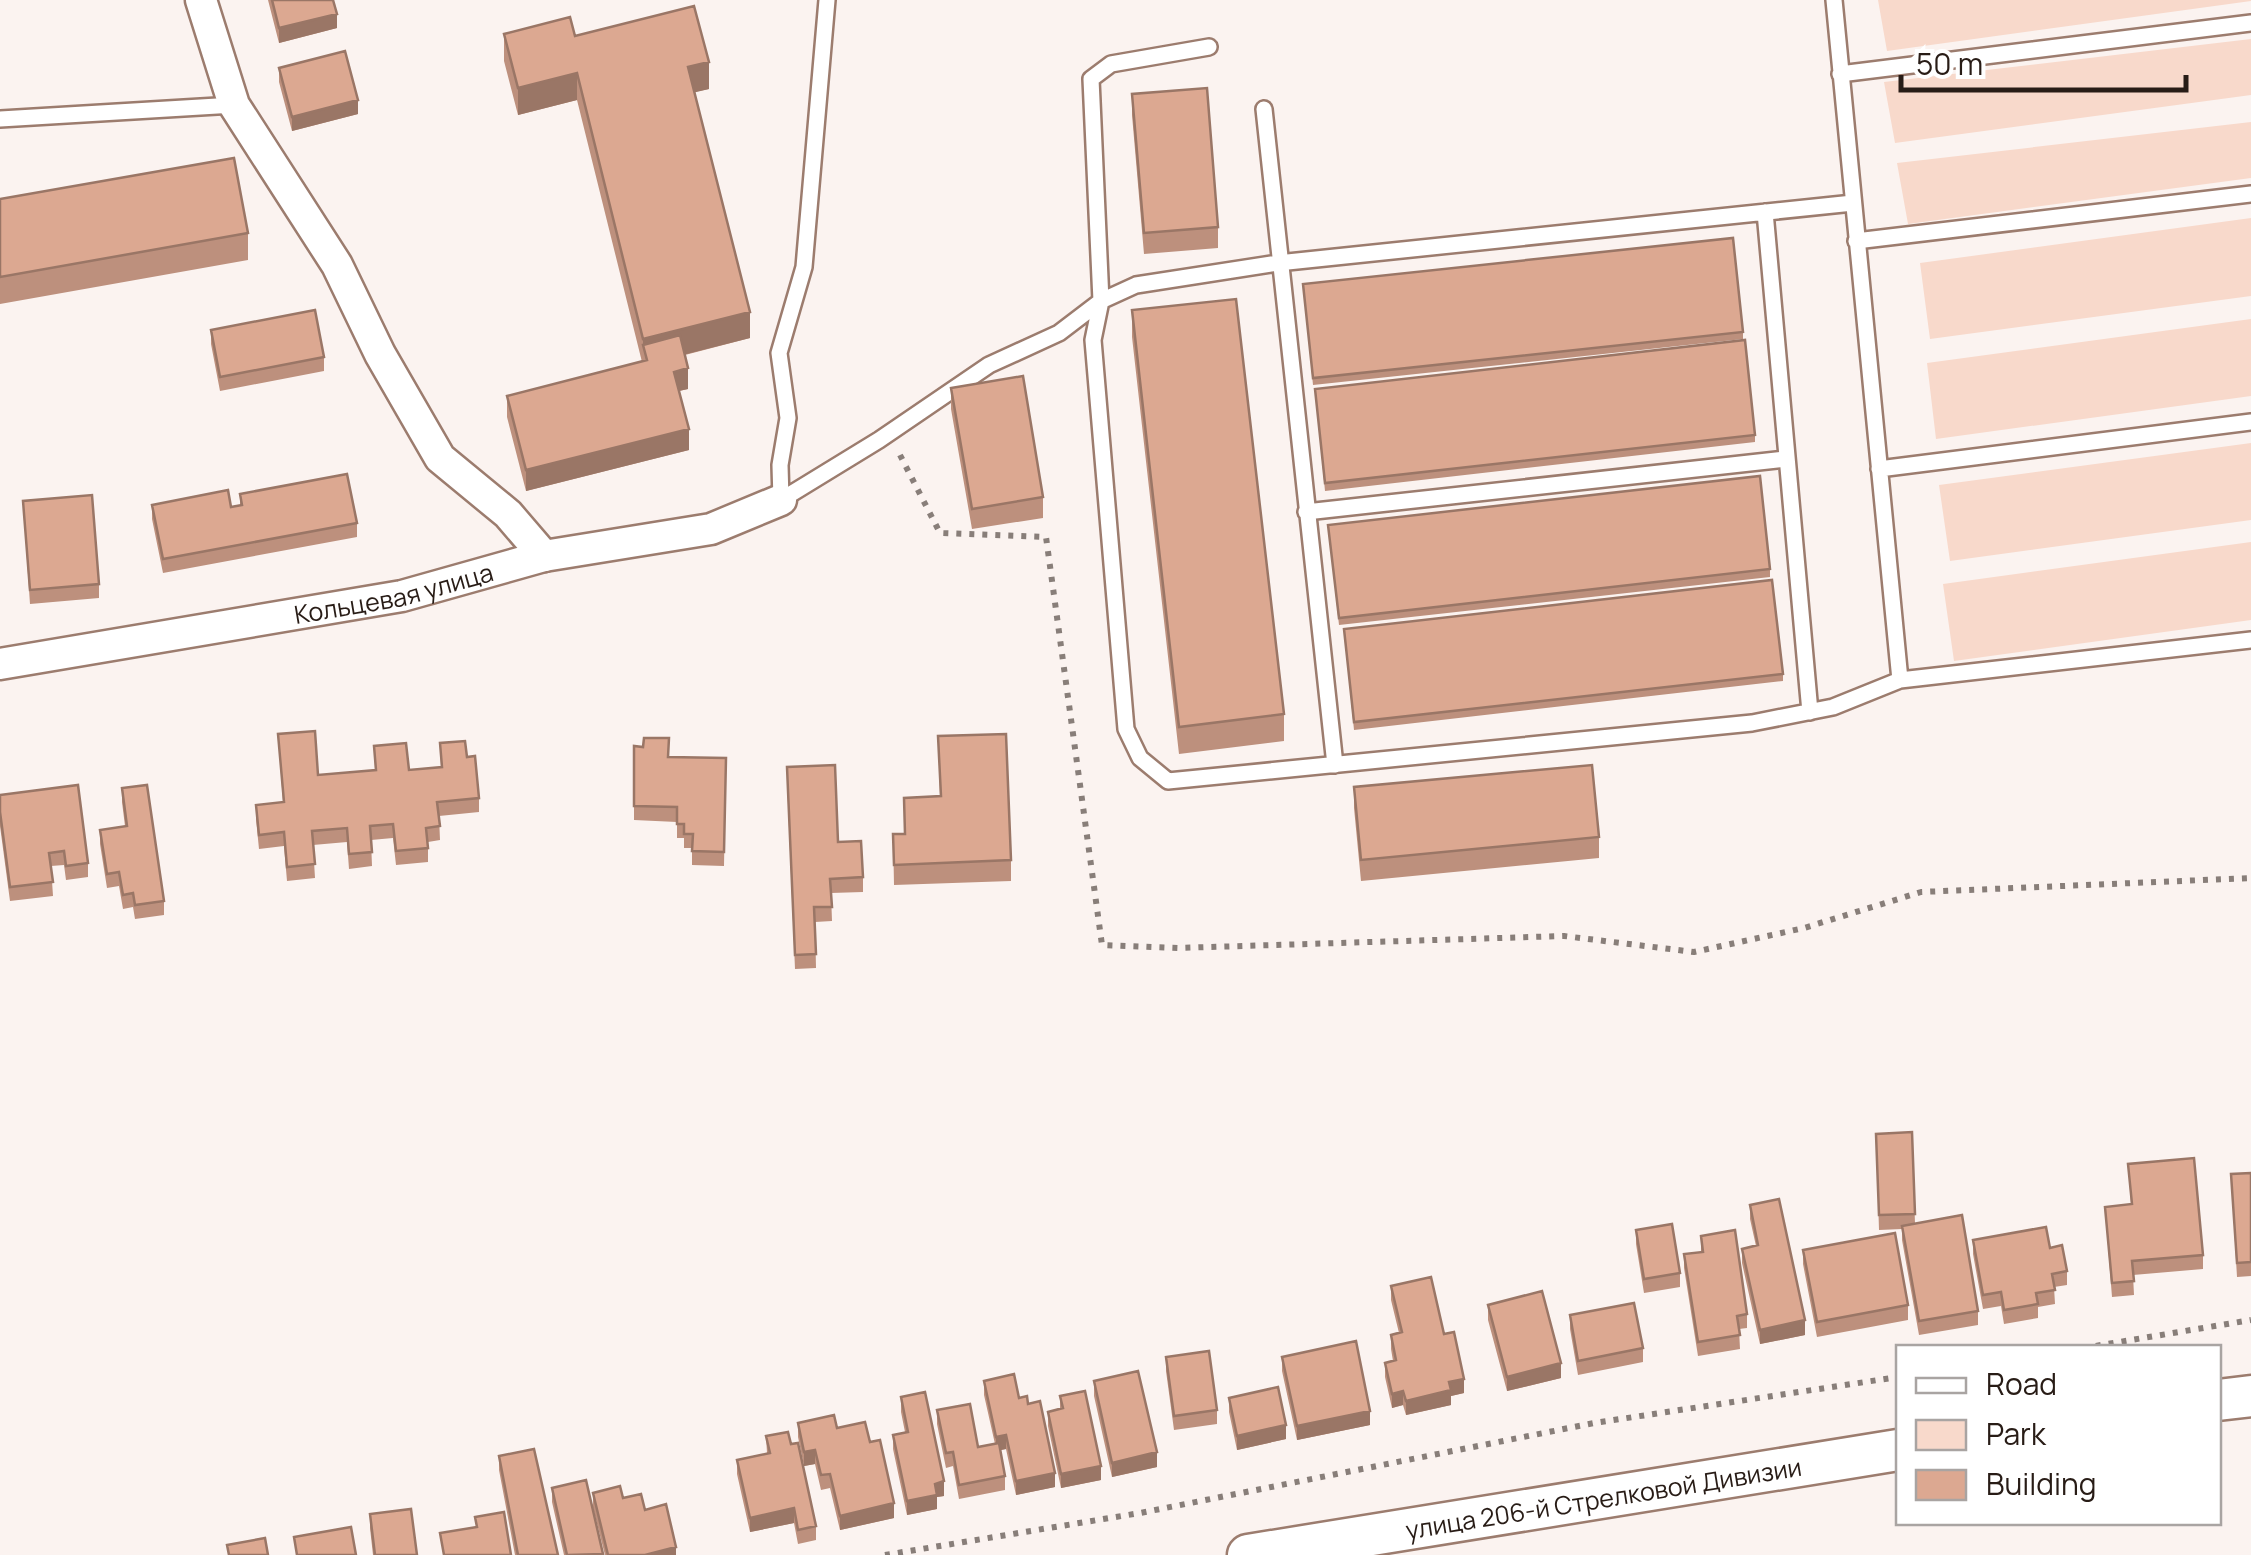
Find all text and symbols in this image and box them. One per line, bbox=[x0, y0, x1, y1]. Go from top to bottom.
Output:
scale bar bbox=[1901, 30, 2186, 92]
text: 50 m bbox=[1916, 43, 1983, 84]
street label: Кольцевая улица bbox=[291, 554, 497, 631]
legend bbox=[1896, 1345, 2221, 1525]
text: Road bbox=[1986, 1363, 2057, 1404]
text: Park bbox=[1986, 1413, 2047, 1454]
street label: улица 206-й Стрелковой Дивизии bbox=[1403, 1448, 1804, 1547]
text: Building bbox=[1986, 1463, 2097, 1504]

